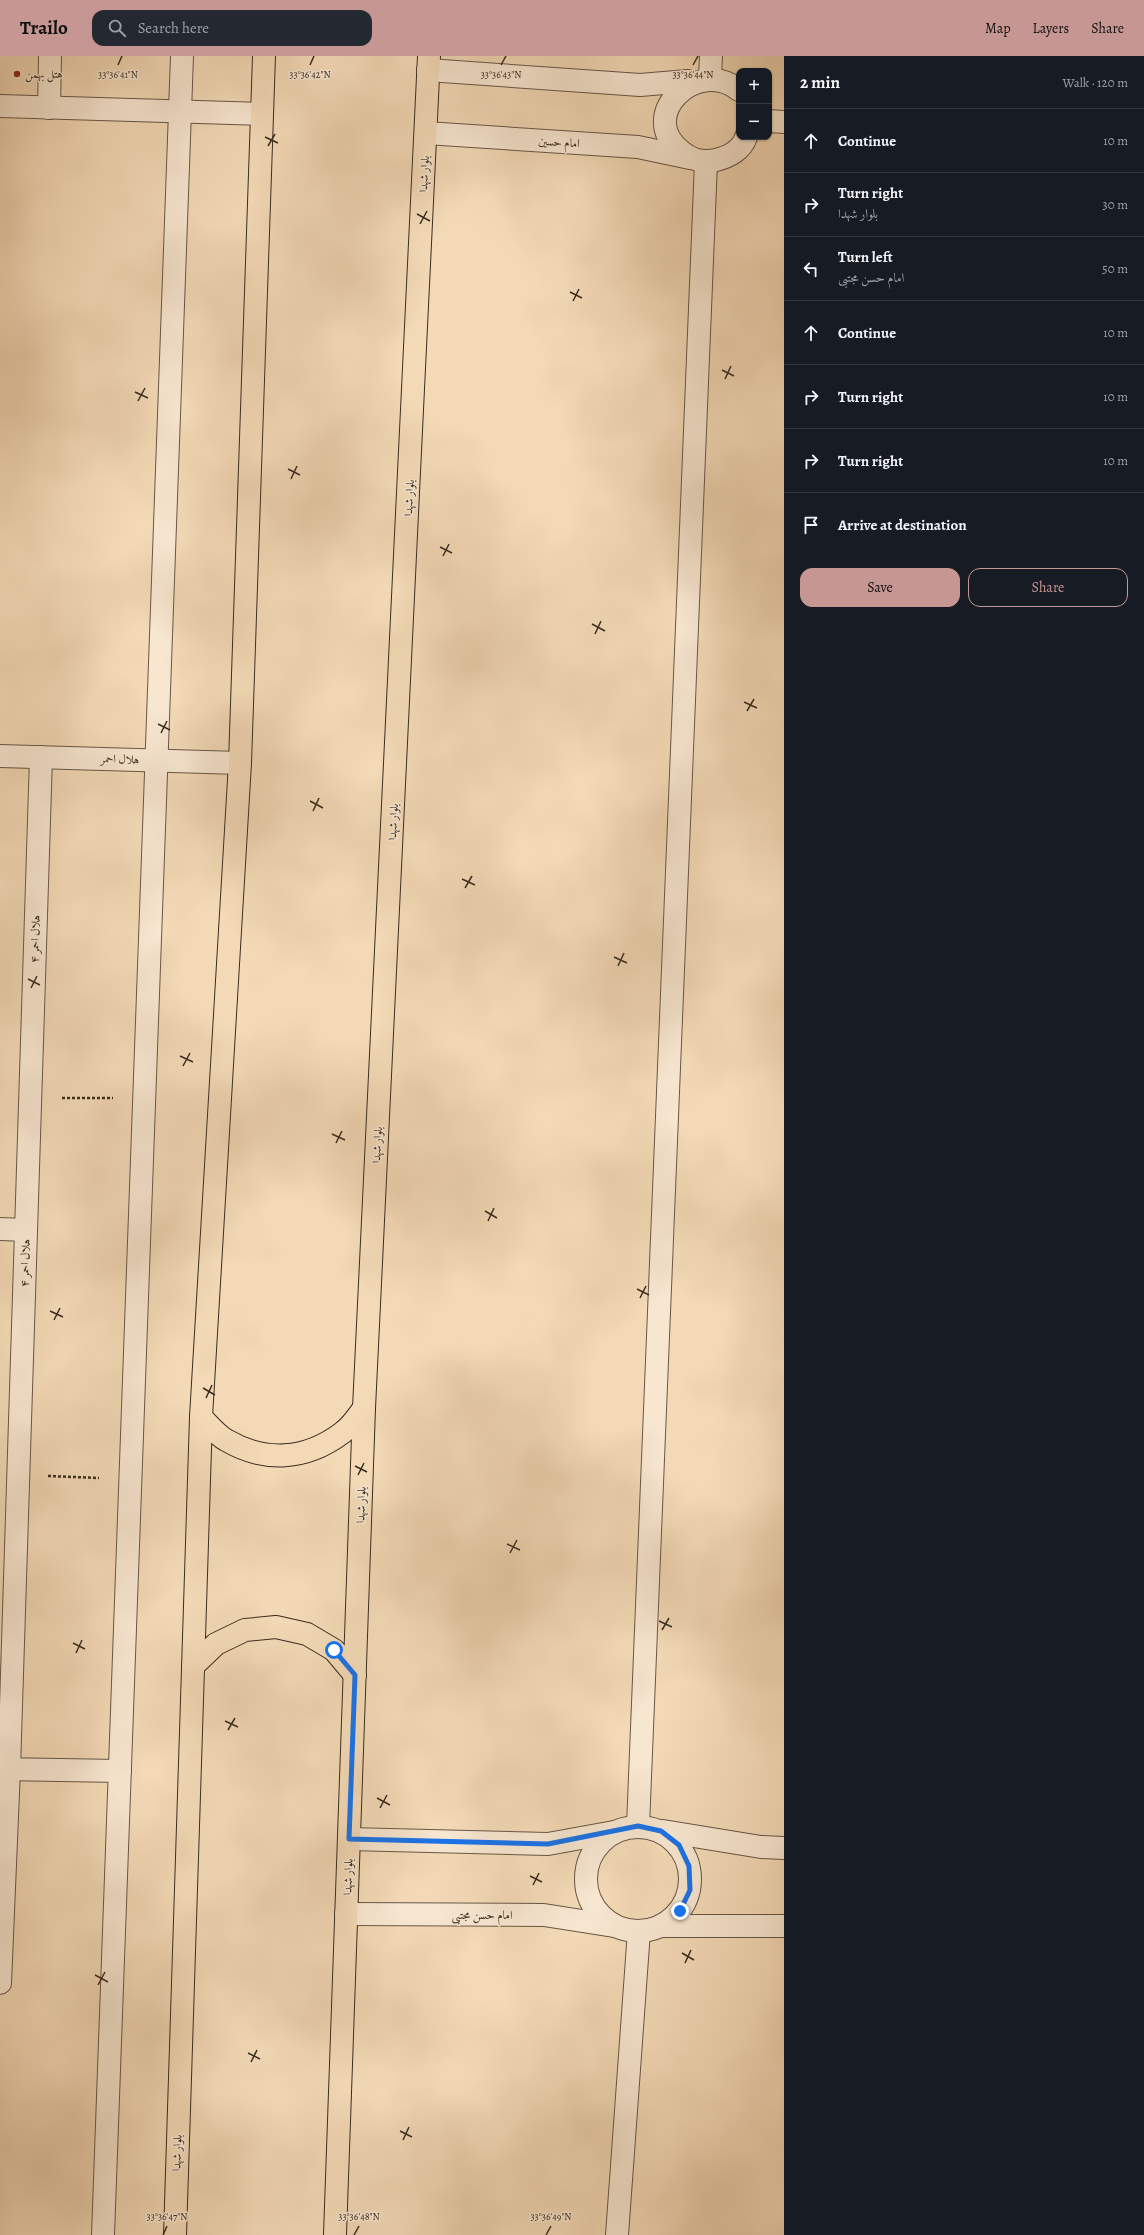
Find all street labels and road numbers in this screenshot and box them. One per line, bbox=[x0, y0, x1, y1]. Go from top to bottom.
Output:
street label: امام حسین bbox=[537, 133, 581, 154]
street label: بلوار شهدا bbox=[415, 155, 433, 193]
street label: بلوار شهدا bbox=[400, 479, 418, 517]
street label: هلال احمر bbox=[98, 750, 140, 768]
street label: بلوار شهدا bbox=[384, 803, 402, 841]
street label: هلال احمر ۴ bbox=[26, 915, 44, 963]
street label: بلوار شهدا bbox=[368, 1126, 386, 1164]
street label: هلال احمر ۴ bbox=[16, 1239, 34, 1287]
street label: بلوار شهدا bbox=[352, 1486, 370, 1524]
street label: بلوار شهدا bbox=[339, 1858, 357, 1896]
street label: امام حسن مجتبی bbox=[451, 1907, 513, 1926]
street label: بلوار شهدا bbox=[168, 2134, 186, 2172]

